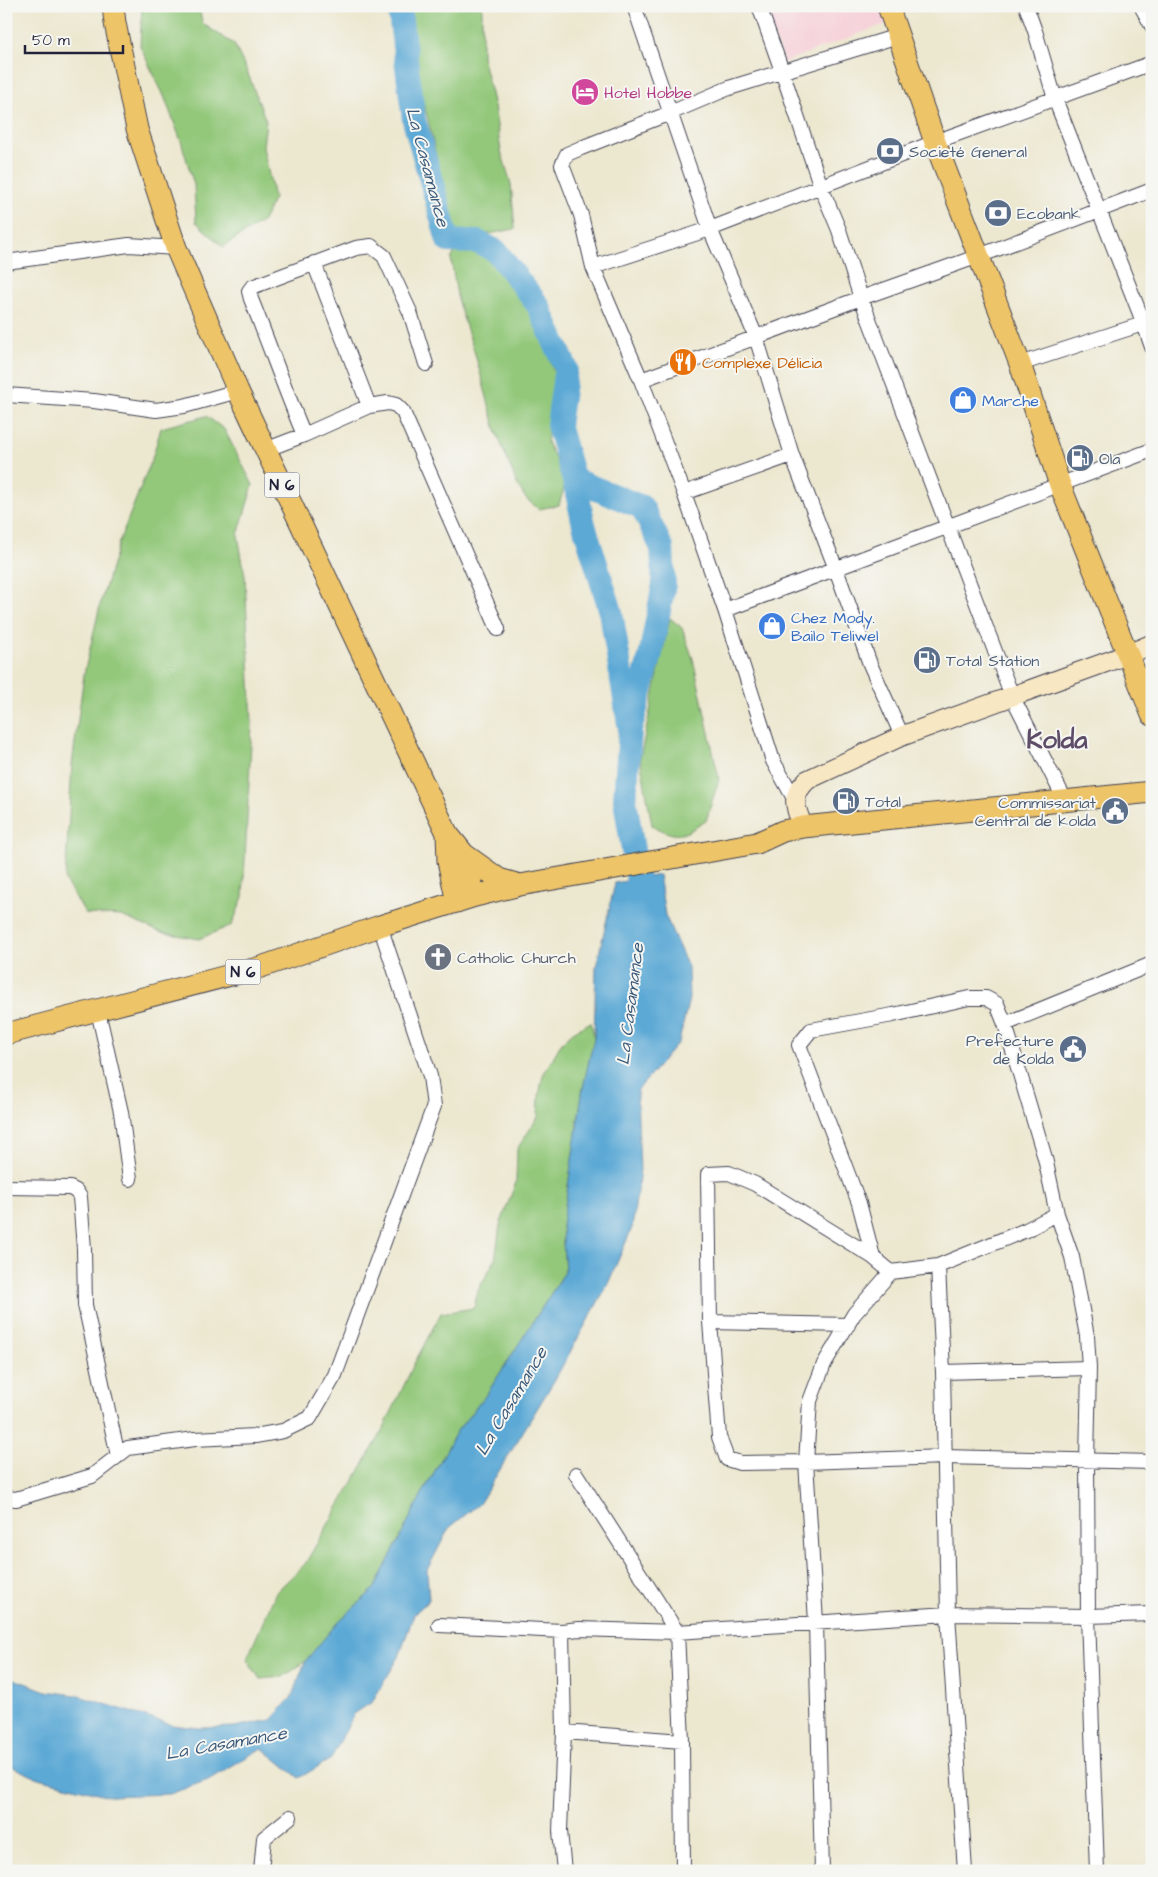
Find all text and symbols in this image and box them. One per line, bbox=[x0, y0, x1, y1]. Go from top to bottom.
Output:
scale bar bbox=[25, 22, 122, 54]
text: 50 m bbox=[32, 30, 70, 51]
hotel icon: Hotel Hobbe bbox=[570, 77, 600, 107]
place label: Hotel Hobbe bbox=[604, 82, 692, 104]
water label: La Casamance bbox=[400, 105, 456, 231]
bank icon: Societé General bbox=[875, 136, 905, 166]
place label: Societé General bbox=[909, 141, 1027, 163]
bank icon: Ecobank bbox=[983, 198, 1013, 228]
place label: Ecobank bbox=[1017, 203, 1081, 225]
restaurant icon: Complexe Délicia bbox=[668, 347, 698, 377]
place label: Complexe Délicia bbox=[702, 352, 822, 374]
shop icon: Marche bbox=[948, 385, 978, 415]
place label: Marche bbox=[982, 390, 1039, 412]
fuel station icon: Ola bbox=[1065, 443, 1095, 473]
place label: Ola bbox=[1099, 448, 1120, 470]
road number: N 6 bbox=[264, 472, 300, 498]
place label: Chez Mody. Bailo Teliwel bbox=[791, 607, 879, 647]
shop icon: Chez Mody. Bailo Teliwel bbox=[757, 611, 787, 641]
fuel station icon: Total Station bbox=[912, 645, 942, 675]
place label: Total Station bbox=[946, 650, 1039, 672]
district label: Kolda bbox=[1026, 722, 1088, 758]
fuel station icon: Total bbox=[831, 786, 861, 816]
place label: Total bbox=[865, 791, 901, 813]
place label: Commissariat Central de kolda bbox=[975, 792, 1097, 832]
public building icon: Commissariat Central de kolda bbox=[1100, 796, 1130, 826]
water label: La Casamance bbox=[611, 941, 651, 1066]
church icon: Catholic Church bbox=[423, 942, 453, 972]
place label: Catholic Church bbox=[457, 947, 576, 969]
road number: N 6 bbox=[226, 960, 260, 984]
place label: Prefecture de Kolda bbox=[966, 1030, 1054, 1070]
public building icon: Prefecture de Kolda bbox=[1058, 1034, 1088, 1064]
water label: La Casamance bbox=[469, 1341, 554, 1460]
water label: La Casamance bbox=[164, 1720, 290, 1766]

